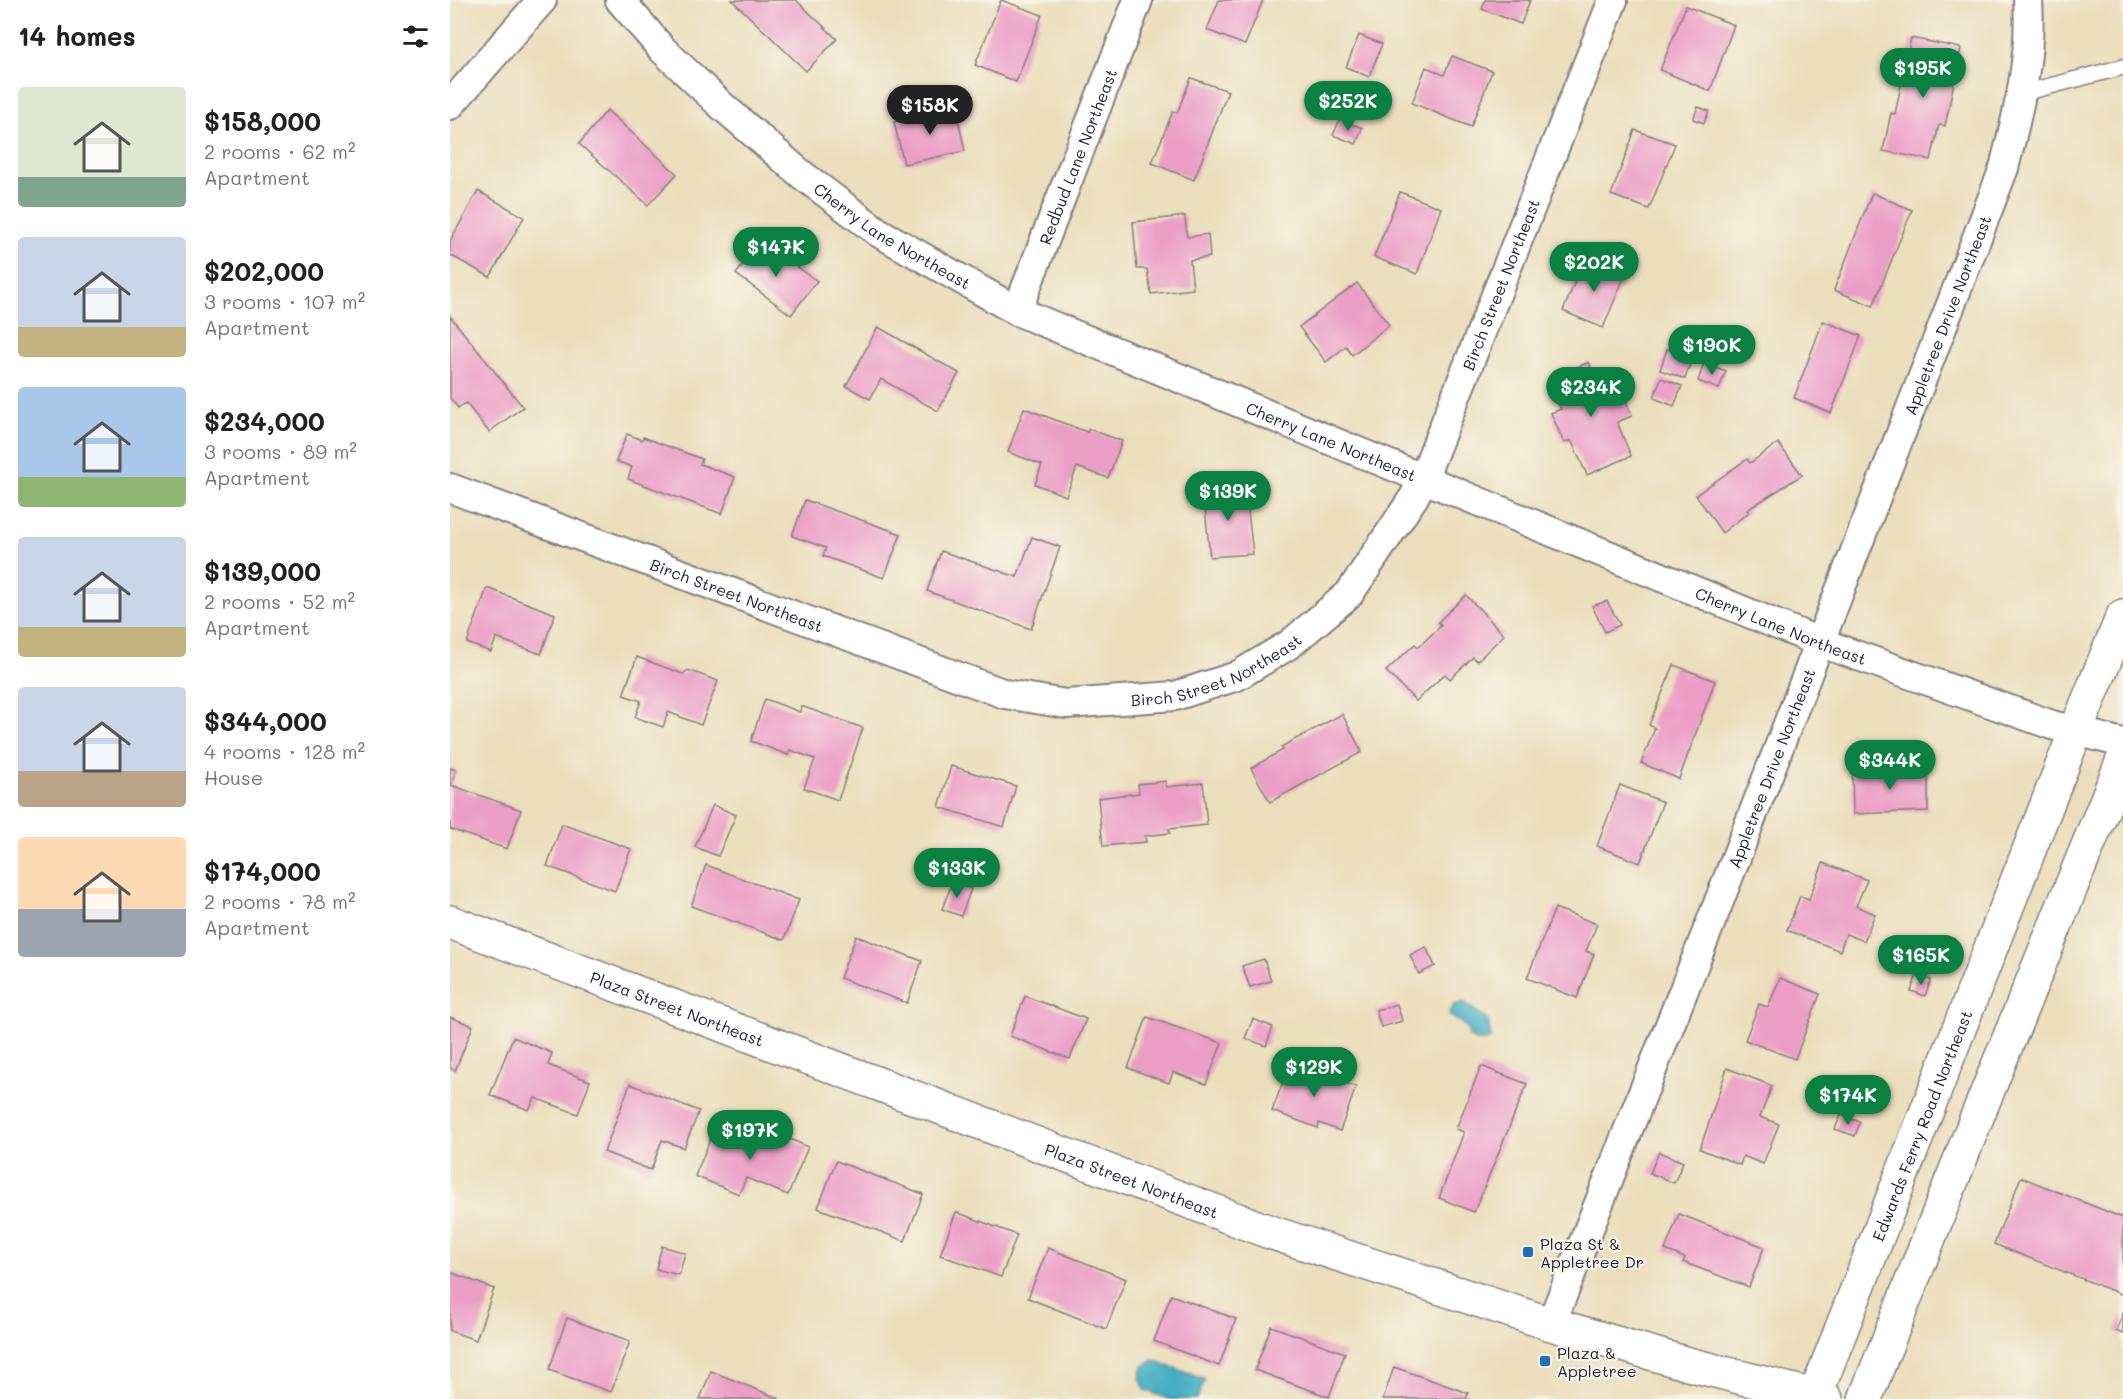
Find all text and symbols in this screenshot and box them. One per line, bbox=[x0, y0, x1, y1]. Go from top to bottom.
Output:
text: 14 homes bbox=[18, 19, 136, 53]
icon: filters bbox=[399, 20, 432, 53]
pin: $195K bbox=[1881, 48, 1965, 99]
text: $195K bbox=[1894, 54, 1952, 80]
street label: Redbud Lane Northeast bbox=[1033, 65, 1121, 247]
pin: $252K bbox=[1306, 81, 1390, 132]
pin: $158K bbox=[888, 85, 972, 136]
text: $252K bbox=[1318, 87, 1378, 113]
text: $158K bbox=[901, 91, 959, 117]
text: $158,000 bbox=[204, 104, 321, 138]
icon: home bbox=[66, 111, 138, 183]
text: 2 rooms · 62 m² bbox=[204, 138, 356, 164]
text: Apartment bbox=[204, 164, 310, 190]
street label: Cherry Lane Northeast bbox=[810, 177, 975, 293]
street label: Birch Street Northeast bbox=[1457, 195, 1544, 373]
street label: Appletree Drive Northeast bbox=[1899, 212, 1995, 418]
pin: $147K bbox=[734, 227, 818, 278]
text: $147K bbox=[747, 233, 805, 259]
pin: $202K bbox=[1552, 242, 1636, 293]
text: $202K bbox=[1564, 248, 1624, 274]
text: $202,000 bbox=[204, 254, 324, 288]
icon: home bbox=[66, 261, 138, 333]
text: 3 rooms · 107 m² bbox=[204, 288, 365, 314]
text: Apartment bbox=[204, 314, 310, 340]
pin: $190K bbox=[1670, 325, 1754, 376]
text: $190K bbox=[1682, 331, 1742, 357]
pin: $234K bbox=[1549, 367, 1633, 418]
text: $234K bbox=[1560, 373, 1622, 399]
street label: Cherry Lane Northeast bbox=[1243, 396, 1420, 485]
text: $234,000 bbox=[204, 404, 325, 438]
icon: home bbox=[66, 411, 138, 483]
text: 3 rooms · 89 m² bbox=[204, 438, 357, 464]
text: Apartment bbox=[204, 464, 310, 490]
pin: $139K bbox=[1186, 471, 1270, 522]
text: $139K bbox=[1199, 477, 1257, 503]
street label: Birch Street Northeast bbox=[648, 553, 826, 636]
text: $139,000 bbox=[204, 554, 321, 588]
icon: home bbox=[66, 561, 138, 633]
street label: Cherry Lane Northeast bbox=[1692, 582, 1869, 669]
text: 2 rooms · 52 m² bbox=[204, 588, 355, 614]
text: Apartment bbox=[204, 614, 310, 640]
street label: Birch Street Northeast bbox=[1130, 629, 1305, 710]
street label: Appletree Drive Northeast bbox=[1723, 665, 1819, 871]
text: $344,000 bbox=[204, 704, 327, 738]
icon: home bbox=[66, 711, 138, 783]
text: 4 rooms · 128 m² bbox=[204, 738, 365, 764]
pin: $344K bbox=[1848, 740, 1932, 791]
text: $344K bbox=[1859, 746, 1921, 772]
text: House bbox=[204, 764, 263, 790]
pin: $133K bbox=[915, 848, 999, 899]
text: $174,000 bbox=[204, 854, 321, 888]
text: $133K bbox=[928, 854, 986, 880]
icon: home bbox=[66, 861, 138, 933]
text: 2 rooms · 78 m² bbox=[204, 888, 356, 914]
text: Apartment bbox=[204, 914, 310, 940]
pin: $165K bbox=[1879, 935, 1963, 986]
text: $165K bbox=[1892, 941, 1950, 967]
street label: Plaza Street Northeast bbox=[588, 966, 767, 1050]
street label: Edwards Ferry Road Northeast bbox=[1867, 1007, 1976, 1244]
pin: $129K bbox=[1272, 1047, 1356, 1098]
text: $129K bbox=[1285, 1053, 1343, 1079]
pin: $174K bbox=[1806, 1075, 1890, 1126]
text: $174K bbox=[1819, 1081, 1877, 1107]
pin: $197K bbox=[708, 1110, 792, 1161]
text: $197K bbox=[721, 1116, 779, 1142]
street label: Plaza Street Northeast bbox=[1042, 1138, 1222, 1222]
place label: Plaza St & Appletree Dr bbox=[1540, 1233, 1644, 1272]
marker: Plaza St & Appletree Dr bbox=[1521, 1245, 1535, 1259]
place label: Plaza & Appletree bbox=[1557, 1342, 1637, 1381]
marker: Plaza & Appletree bbox=[1538, 1354, 1552, 1368]

